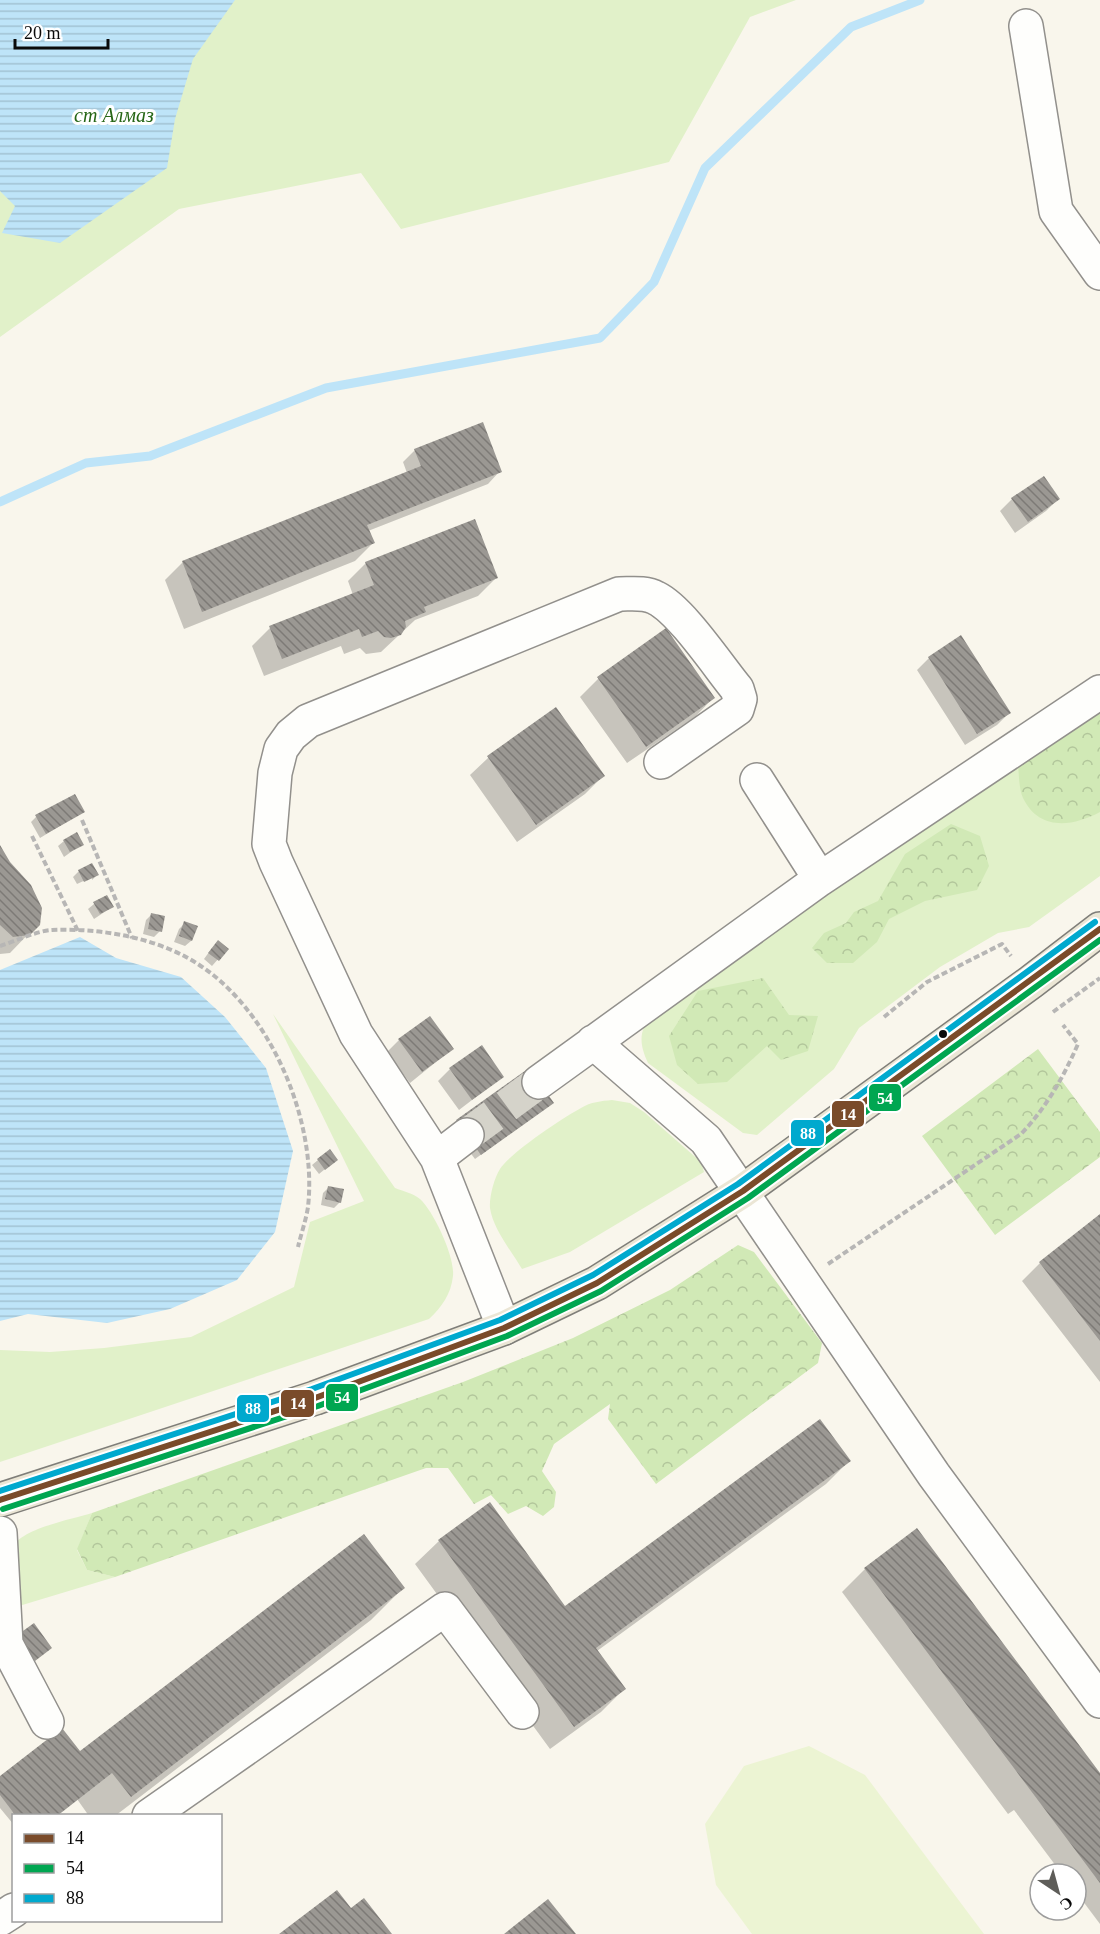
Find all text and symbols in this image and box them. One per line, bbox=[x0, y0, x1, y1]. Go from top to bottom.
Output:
scale bar bbox=[15, 12, 108, 50]
text: 20 m bbox=[24, 23, 61, 43]
park label: ст Алмаз bbox=[74, 104, 154, 126]
unlabelled marker bbox=[937, 1028, 949, 1040]
line badge: 54 bbox=[868, 1083, 902, 1112]
text: 54 bbox=[877, 1090, 893, 1107]
line badge: 14 bbox=[831, 1100, 865, 1128]
text: 14 bbox=[840, 1106, 856, 1123]
line badge: 88 bbox=[790, 1119, 825, 1147]
text: 88 bbox=[800, 1125, 816, 1142]
line badge: 54 bbox=[325, 1383, 359, 1412]
line badge: 14 bbox=[280, 1389, 315, 1418]
text: 54 bbox=[334, 1389, 350, 1406]
line badge: 88 bbox=[236, 1394, 270, 1423]
text: 14 bbox=[290, 1395, 306, 1412]
text: 88 bbox=[245, 1400, 261, 1417]
legend bbox=[12, 1814, 222, 1922]
text: 14 bbox=[66, 1828, 84, 1848]
text: 54 bbox=[66, 1858, 84, 1878]
north arrow bbox=[1028, 1862, 1088, 1922]
text: 88 bbox=[66, 1888, 84, 1908]
text: С bbox=[1057, 1893, 1076, 1914]

